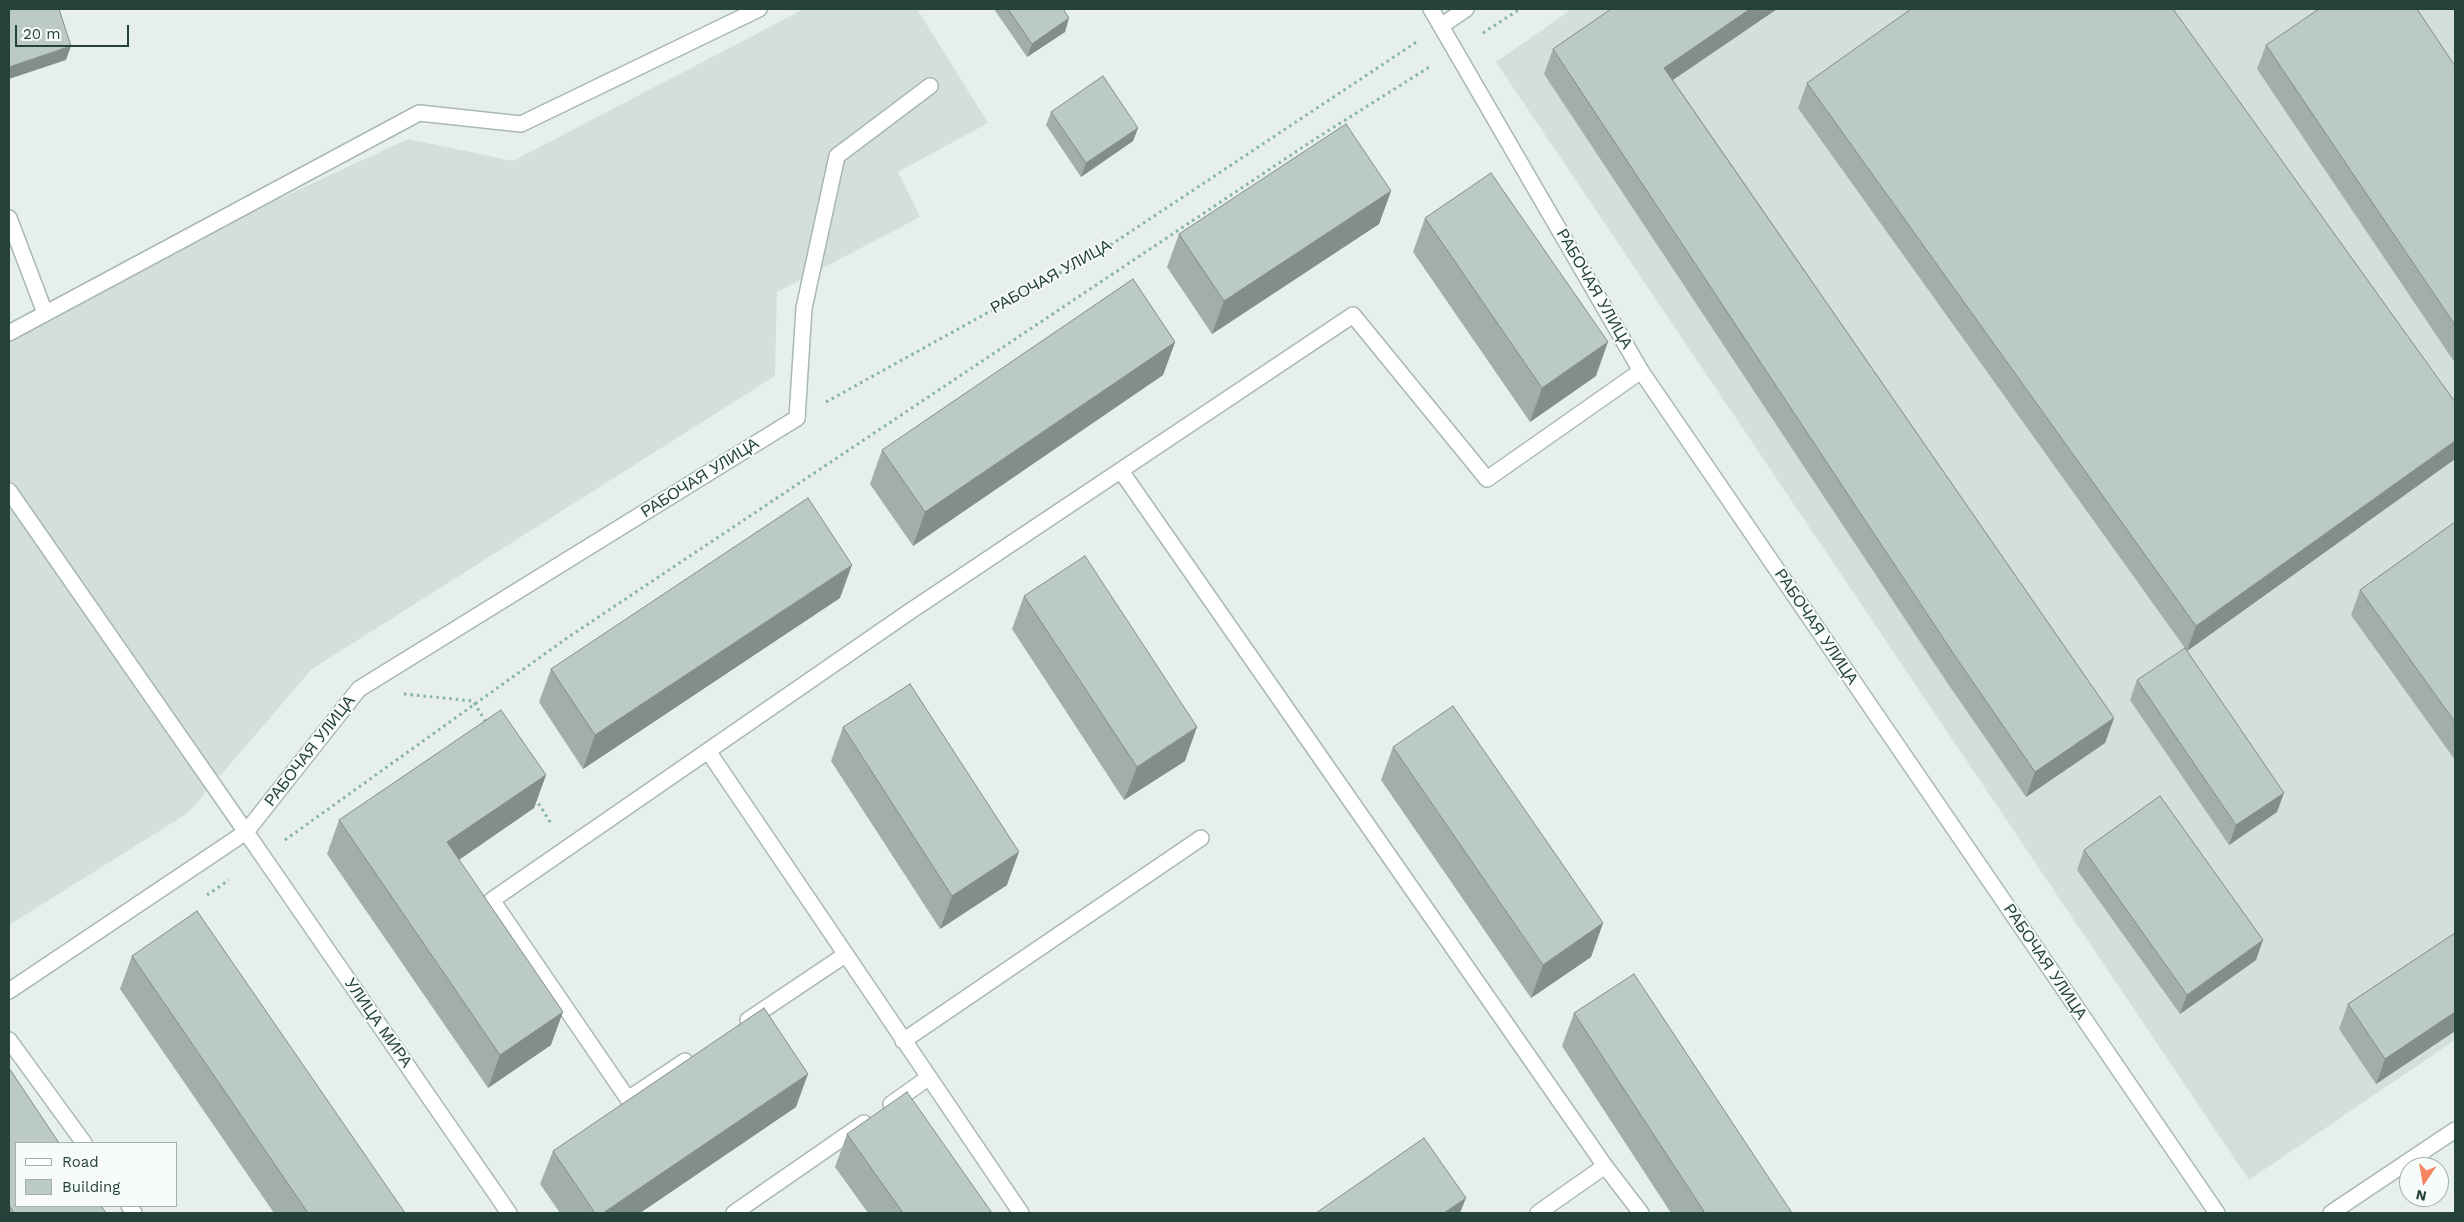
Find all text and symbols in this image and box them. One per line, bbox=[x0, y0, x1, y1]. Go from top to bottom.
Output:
scale bar bbox=[18, 15, 131, 47]
text: 20 m bbox=[23, 25, 61, 43]
street label: РАБОЧАЯ УЛИЦА bbox=[1552, 226, 1636, 352]
street label: РАБОЧАЯ УЛИЦА bbox=[987, 236, 1115, 318]
street label: РАБОЧАЯ УЛИЦА bbox=[638, 434, 762, 522]
street label: РАБОЧАЯ УЛИЦА bbox=[1770, 566, 1862, 688]
street label: РАБОЧАЯ УЛИЦА bbox=[261, 692, 359, 810]
street label: РАБОЧАЯ УЛИЦА bbox=[1999, 901, 2091, 1023]
street label: УЛИЦА МИРА bbox=[340, 975, 416, 1071]
legend bbox=[15, 1142, 178, 1207]
text: Road bbox=[62, 1153, 99, 1171]
north arrow bbox=[2399, 1157, 2449, 1207]
text: Building bbox=[62, 1178, 120, 1196]
text: N bbox=[2414, 1187, 2428, 1205]

